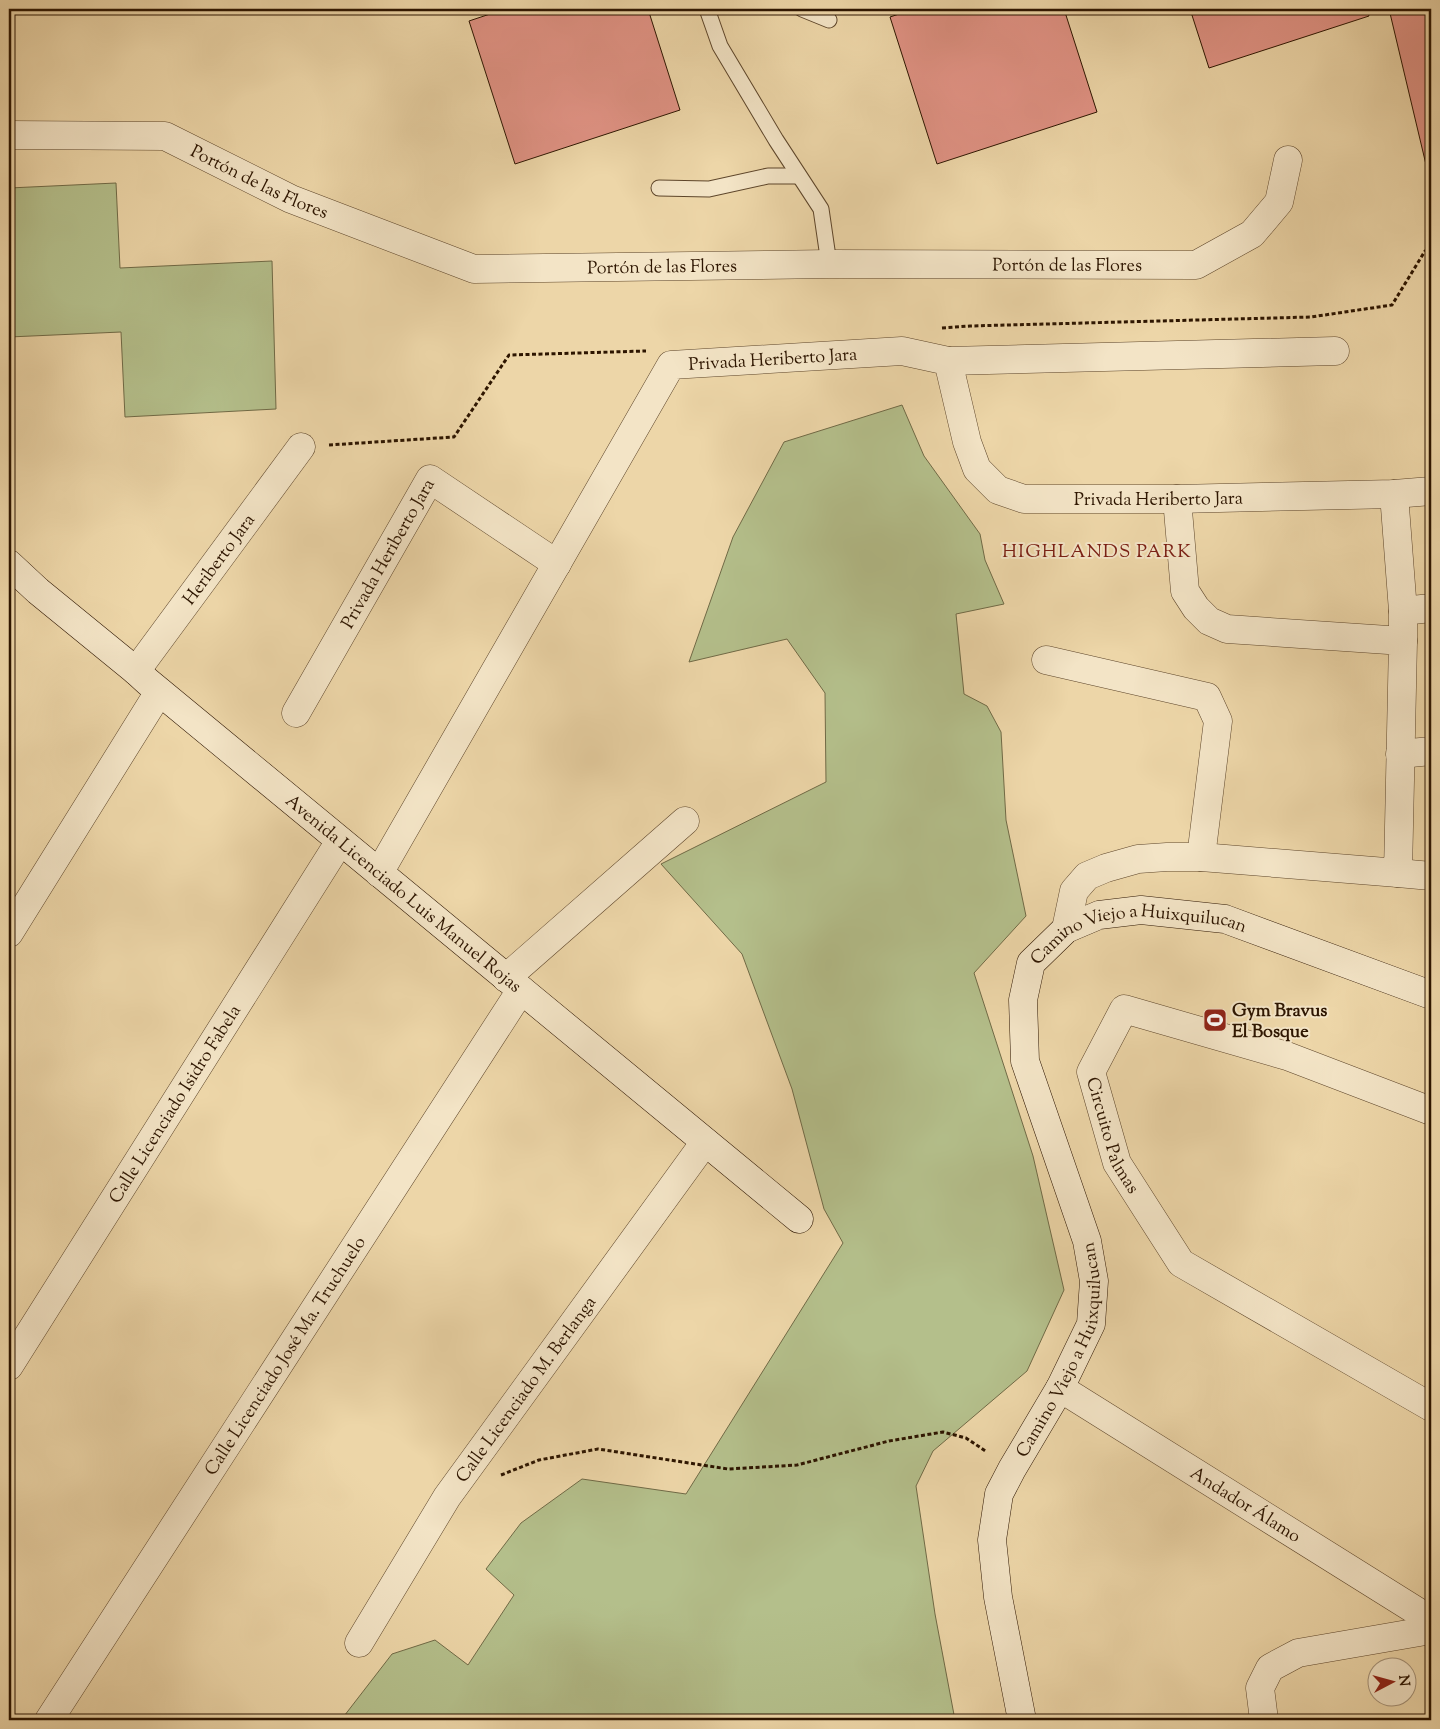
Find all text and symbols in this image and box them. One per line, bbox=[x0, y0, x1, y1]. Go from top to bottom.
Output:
street label: Portón de las Flores bbox=[185, 140, 331, 227]
street label: Portón de las Flores bbox=[992, 253, 1142, 280]
street label: Portón de las Flores bbox=[587, 254, 737, 282]
street label: Privada Heriberto Jara bbox=[688, 343, 858, 379]
street label: Privada Heriberto Jara bbox=[336, 475, 442, 634]
street label: Privada Heriberto Jara bbox=[1074, 486, 1243, 514]
street label: Heriberto Jara bbox=[178, 509, 262, 611]
district label: HIGHLANDS PARK bbox=[1002, 539, 1192, 566]
street label: Avenida Licenciado Luis Manuel Rojas bbox=[279, 789, 526, 1000]
street label: Camino Viejo a Huixquilucan bbox=[1025, 899, 1251, 972]
place label: Gym Bravus El Bosque bbox=[1232, 999, 1327, 1046]
street label: Calle Licenciado Isidro Fabela bbox=[104, 1000, 248, 1209]
sports icon: Gym Bravus El Bosque bbox=[1202, 1007, 1228, 1033]
street label: Circuito Palmas bbox=[1078, 1074, 1145, 1200]
street label: Calle Licenciado José Ma. Truchuelo bbox=[199, 1232, 373, 1481]
street label: Camino Viejo a Huixquilucan bbox=[1011, 1240, 1109, 1463]
street label: Calle Licenciado M. Berlanga bbox=[451, 1292, 604, 1489]
street label: Andador Álamo bbox=[1184, 1461, 1305, 1550]
north arrow bbox=[1368, 1656, 1418, 1706]
text: N bbox=[1392, 1674, 1413, 1687]

